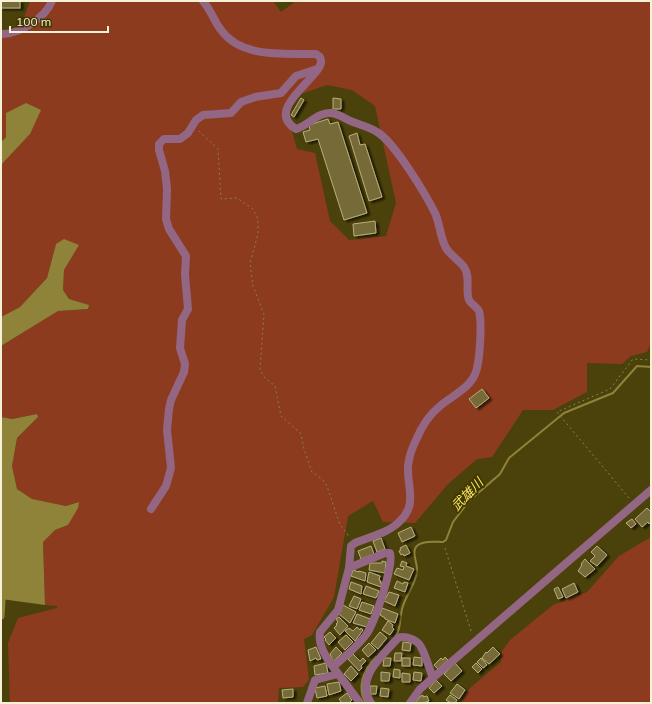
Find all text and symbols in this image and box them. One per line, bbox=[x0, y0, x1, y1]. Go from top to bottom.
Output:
scale bar bbox=[10, 8, 108, 34]
text: 100 m bbox=[16, 14, 51, 29]
water label: 武雄川 bbox=[448, 473, 488, 514]

